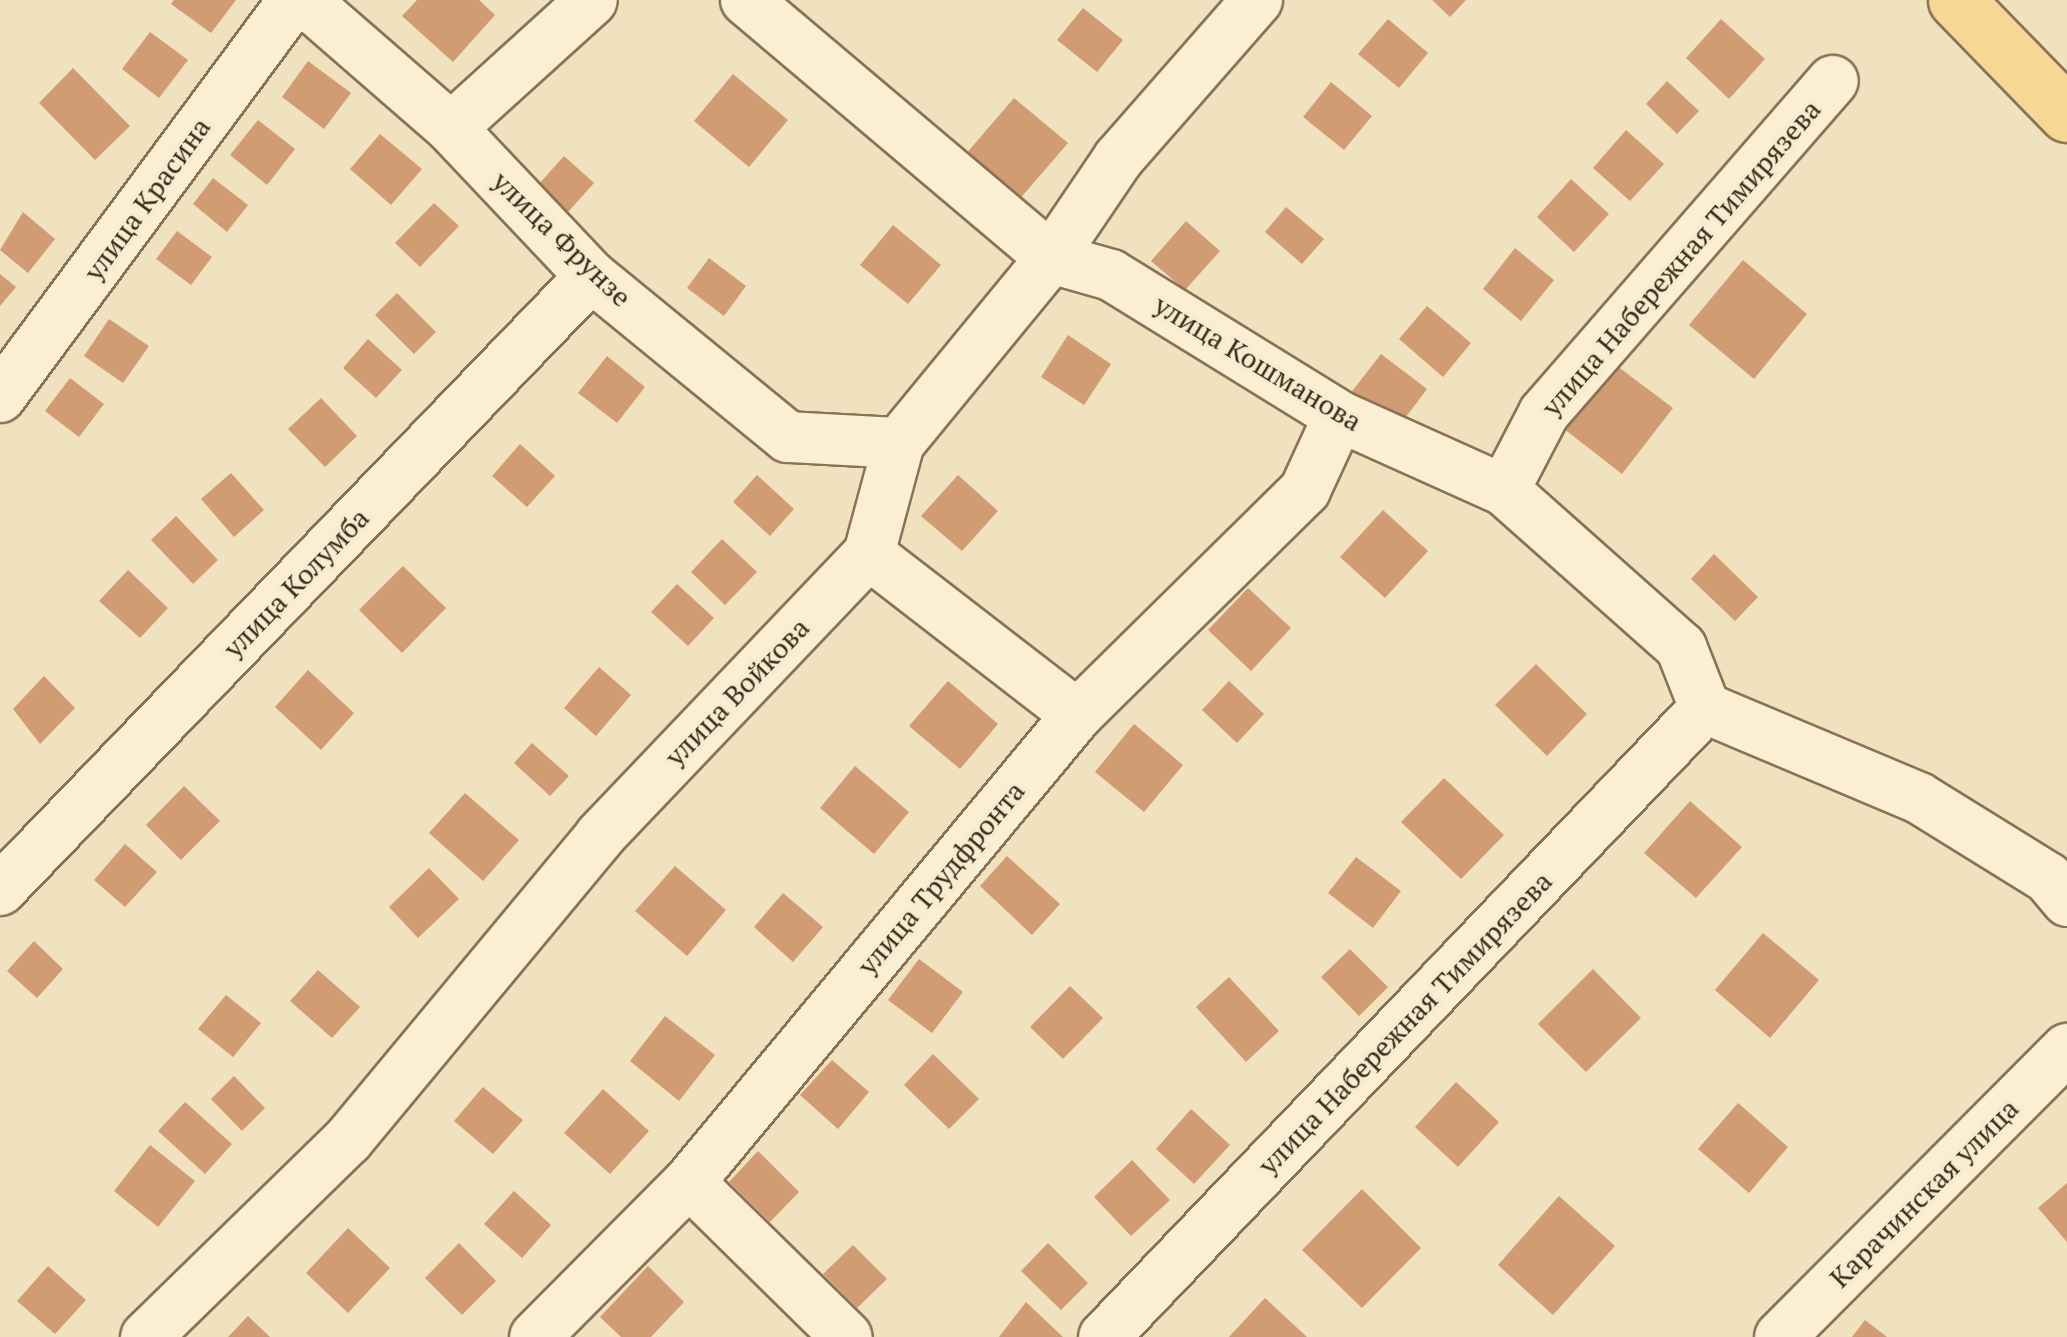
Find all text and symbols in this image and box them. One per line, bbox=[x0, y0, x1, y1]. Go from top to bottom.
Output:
street label: улица Набережная Тимирязева bbox=[1534, 93, 1828, 423]
street label: улица Красина bbox=[77, 111, 217, 287]
street label: улица Фрунзе bbox=[486, 164, 638, 314]
street label: улица Кошманова bbox=[1148, 288, 1368, 438]
street label: улица Колумба bbox=[216, 501, 376, 665]
street label: улица Войкова bbox=[658, 611, 816, 773]
street label: улица Трудфронта bbox=[850, 774, 1032, 982]
street label: улица Набережная Тимирязева bbox=[1251, 864, 1559, 1182]
street label: Карачинская улица bbox=[1823, 1092, 2025, 1294]

